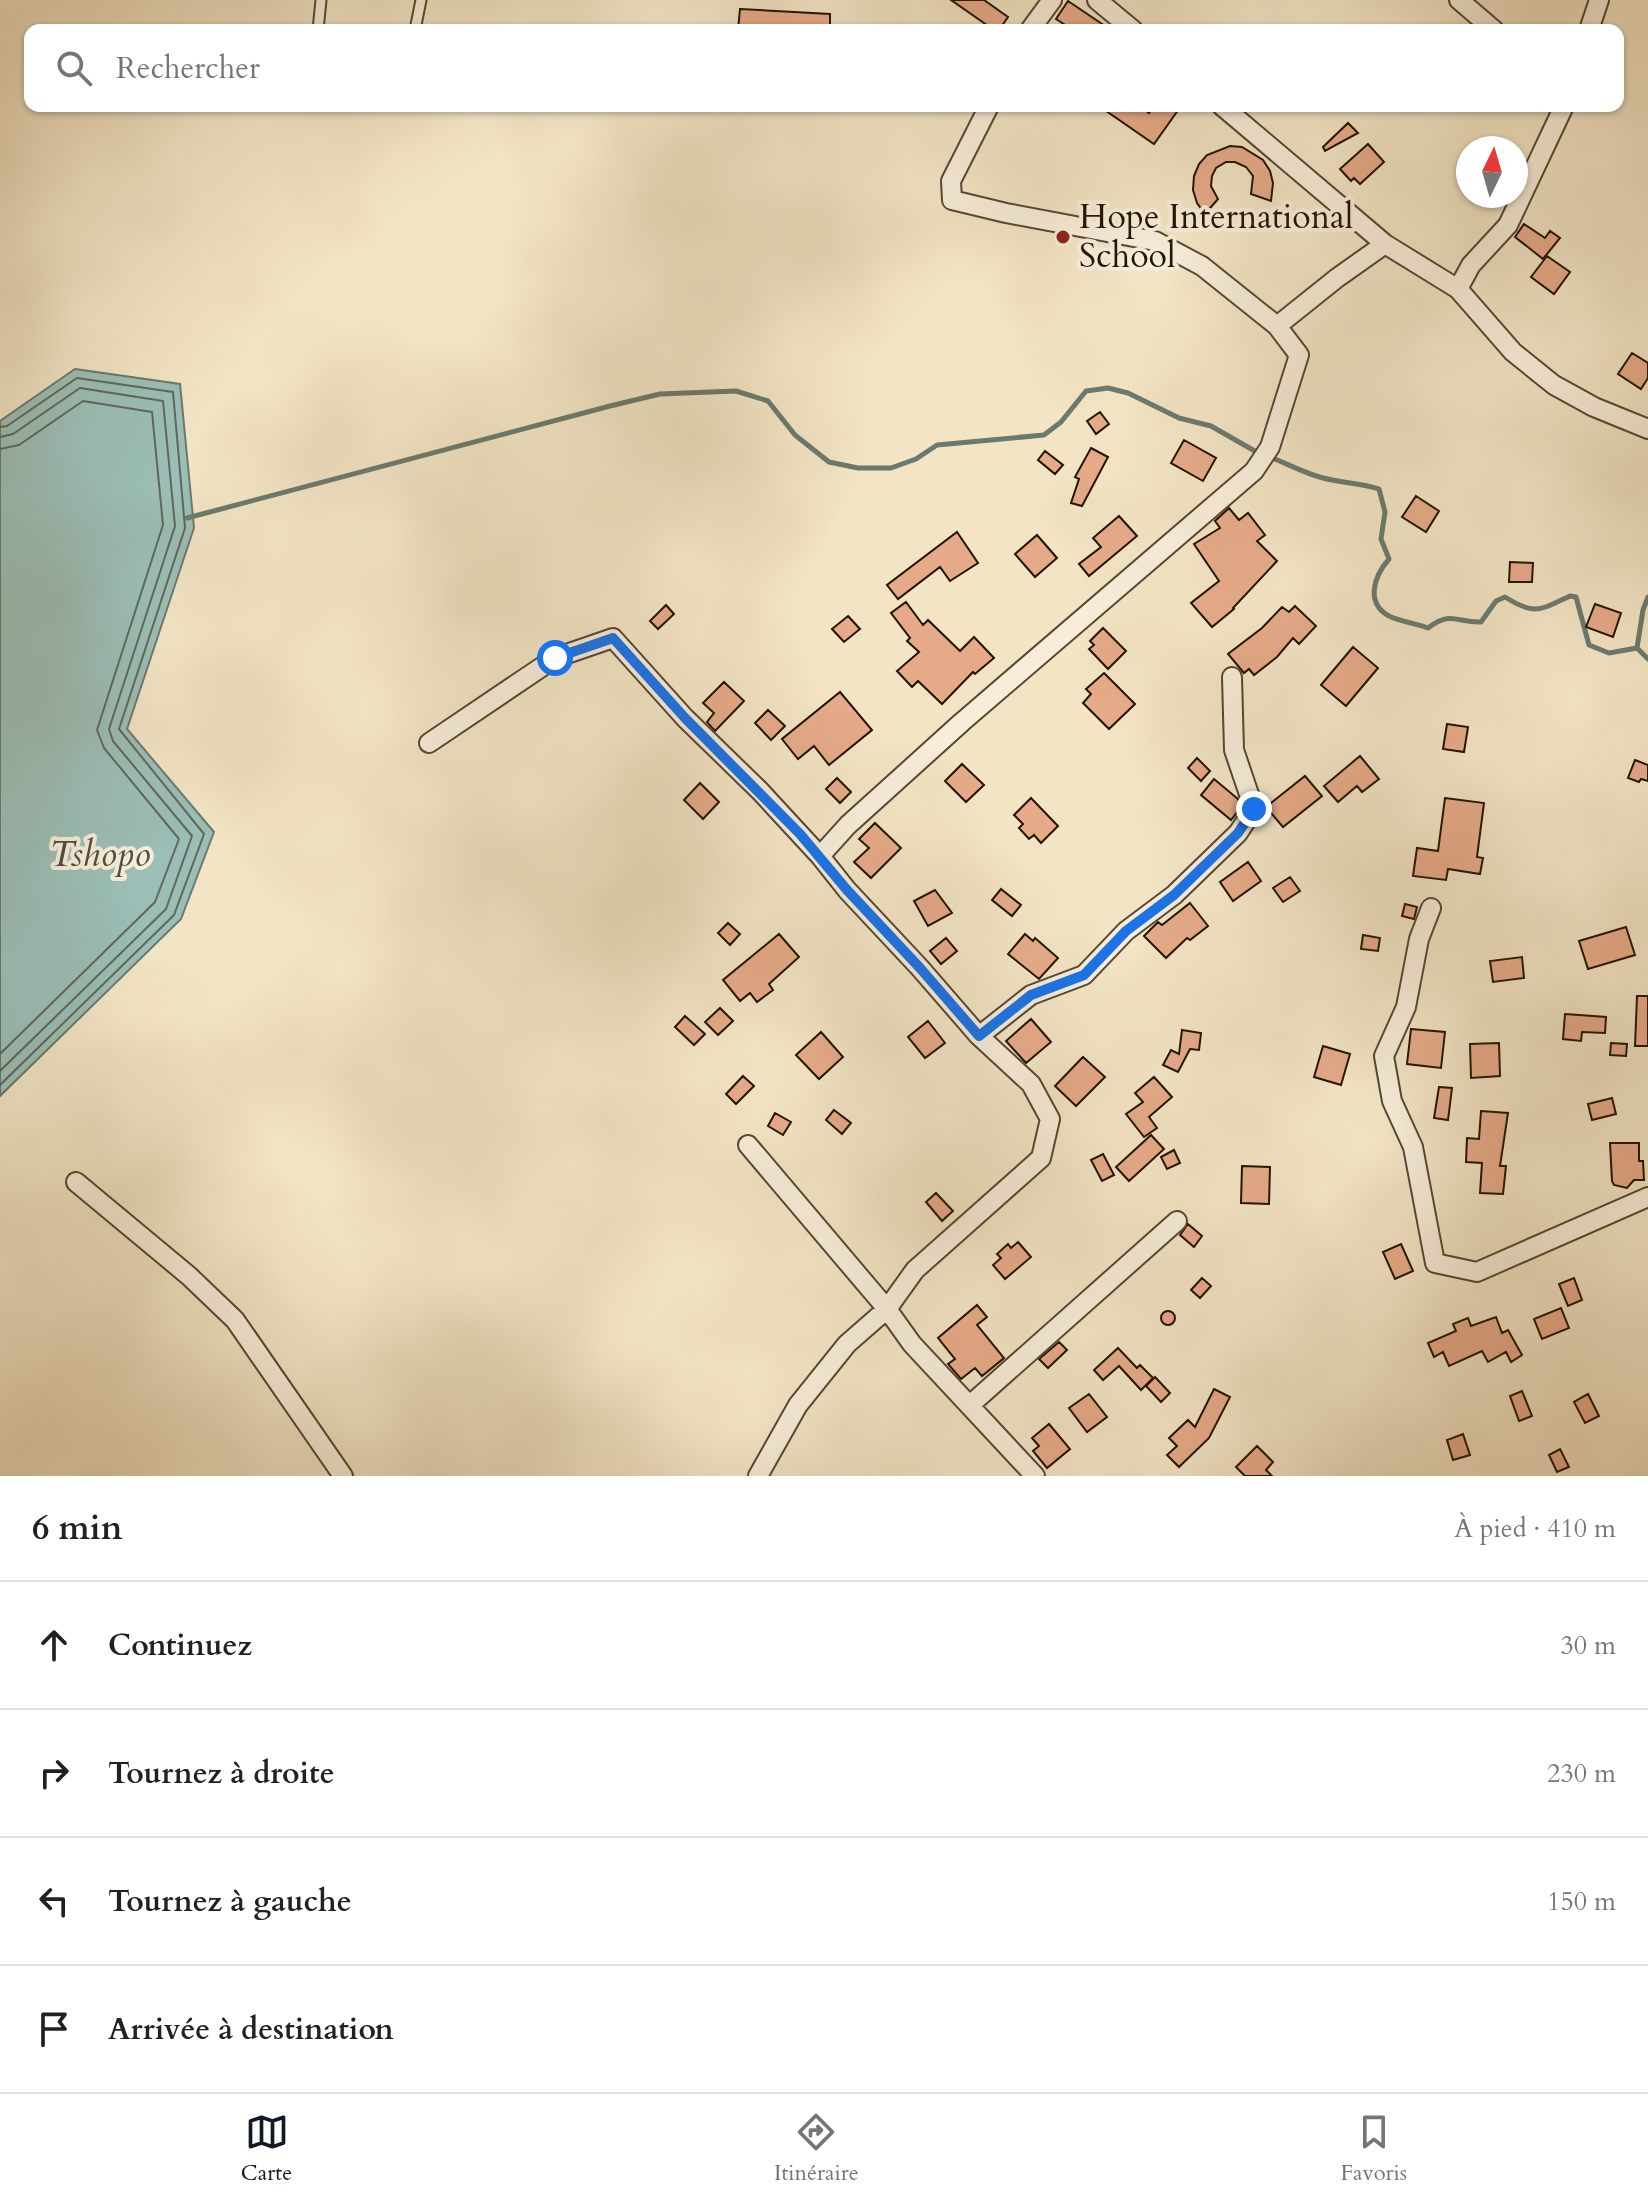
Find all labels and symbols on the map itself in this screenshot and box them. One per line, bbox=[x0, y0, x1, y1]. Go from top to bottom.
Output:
north arrow bbox=[1456, 136, 1528, 208]
place label: Hope International School bbox=[1079, 194, 1354, 279]
marker: Hope International School bbox=[1054, 228, 1072, 246]
route start bbox=[537, 640, 573, 676]
route end bbox=[1236, 791, 1272, 827]
water label: Tshopo bbox=[50, 830, 151, 879]

